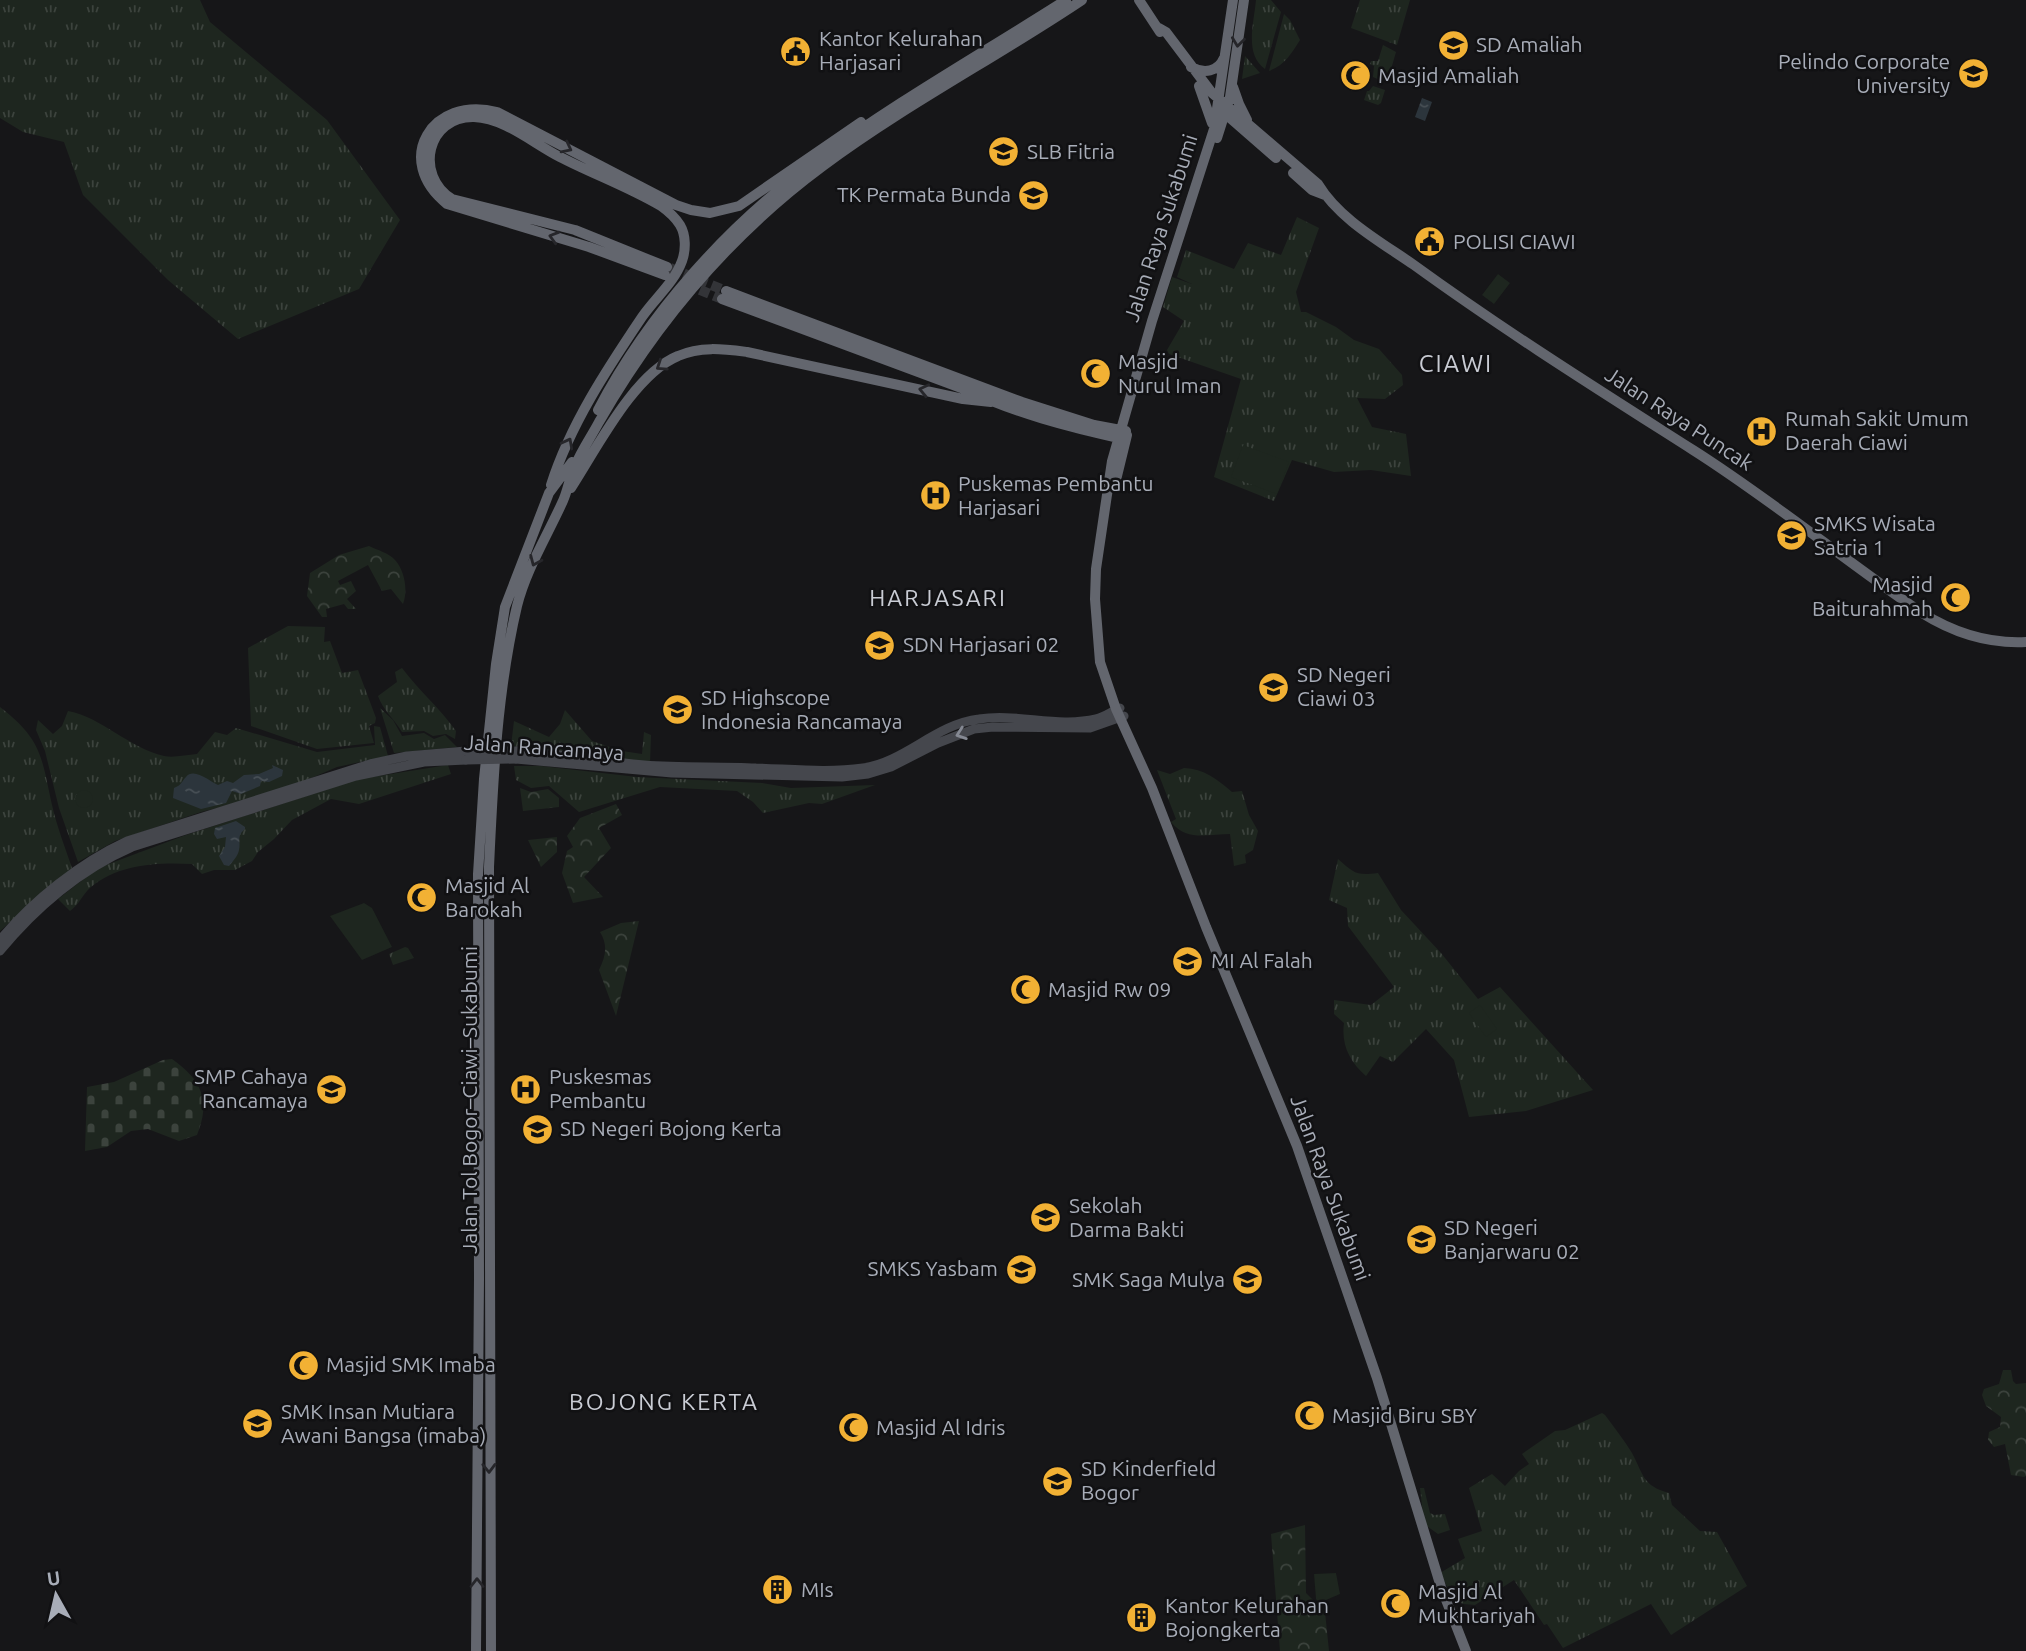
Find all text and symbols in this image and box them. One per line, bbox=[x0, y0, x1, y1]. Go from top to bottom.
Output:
place label: Kantor Kelurahan Harjasari bbox=[819, 26, 983, 74]
school or university icon: SD Amaliah bbox=[1436, 28, 1470, 62]
place label: SD Amaliah bbox=[1476, 32, 1583, 56]
public building icon: Kantor Kelurahan Harjasari bbox=[779, 34, 813, 68]
one-way arrow bbox=[1231, 36, 1246, 48]
place label: Pelindo Corporate University bbox=[1778, 49, 1950, 97]
school or university icon: Pelindo Corporate University bbox=[1956, 57, 1990, 91]
mosque icon: Masjid Amaliah bbox=[1338, 59, 1372, 93]
place label: Masjid Amaliah bbox=[1378, 63, 1519, 87]
street label: Jalan Raya Sukabumi bbox=[1118, 131, 1202, 324]
school or university icon: SLB Fitria bbox=[987, 135, 1021, 169]
place label: SLB Fitria bbox=[1027, 139, 1115, 163]
one-way arrow bbox=[560, 140, 572, 153]
school or university icon: TK Permata Bunda bbox=[1017, 178, 1051, 212]
place label: TK Permata Bunda bbox=[837, 182, 1011, 206]
public building icon: POLISI CIAWI bbox=[1413, 225, 1447, 259]
place label: POLISI CIAWI bbox=[1453, 229, 1576, 253]
one-way arrow bbox=[548, 230, 560, 245]
place label: Masjid Nurul Iman bbox=[1118, 349, 1222, 397]
district label: CIAWI bbox=[1419, 350, 1493, 377]
mosque icon: Masjid Nurul Iman bbox=[1078, 357, 1112, 391]
one-way arrow bbox=[656, 358, 669, 371]
street label: Jalan Raya Puncak bbox=[1601, 361, 1758, 475]
one-way arrow bbox=[918, 384, 930, 398]
place label: Rumah Sakit Umum Daerah Ciawi bbox=[1785, 406, 1969, 454]
hospital icon: Rumah Sakit Umum Daerah Ciawi bbox=[1745, 414, 1779, 448]
one-way arrow bbox=[560, 438, 573, 450]
place label: Puskemas Pembantu Harjasari bbox=[958, 471, 1154, 519]
hospital icon: Puskemas Pembantu Harjasari bbox=[918, 479, 952, 513]
place label: SMKS Wisata Satria 1 bbox=[1814, 511, 1936, 559]
school or university icon: SMKS Wisata Satria 1 bbox=[1774, 519, 1808, 553]
one-way arrow bbox=[530, 554, 544, 566]
place label: Masjid Baiturahmah bbox=[1812, 572, 1933, 620]
mosque icon: Masjid Baiturahmah bbox=[1939, 580, 1973, 614]
district label: HARJASARI bbox=[869, 585, 1007, 610]
school or university icon: SDN Harjasari 02 bbox=[863, 628, 897, 662]
place label: SDN Harjasari 02 bbox=[903, 632, 1059, 656]
place label: SD Negeri Ciawi 03 bbox=[1297, 662, 1391, 710]
school or university icon: SD Negeri Ciawi 03 bbox=[1257, 670, 1291, 704]
place label: SD Highscope Indonesia Rancamaya bbox=[701, 685, 902, 733]
school or university icon: SD Highscope Indonesia Rancamaya bbox=[661, 693, 695, 727]
one-way arrow bbox=[955, 726, 968, 740]
street label: Jalan Rancamaya bbox=[463, 729, 625, 765]
place label: Masjid Al Barokah bbox=[445, 873, 530, 921]
mosque icon: Masjid Al Barokah bbox=[405, 881, 439, 915]
school or university icon: MI Al Falah bbox=[1171, 944, 1205, 978]
street label: Jalan Tol Bogor–Ciawi–Sukabumi bbox=[457, 946, 481, 1254]
place label: MI Al Falah bbox=[1211, 948, 1313, 972]
mosque icon: Masjid Rw 09 bbox=[1008, 973, 1042, 1007]
place label: Masjid Rw 09 bbox=[1048, 977, 1171, 1001]
place label: SMP Cahaya Rancamaya bbox=[194, 1064, 308, 1112]
place label: Puskesmas Pembantu bbox=[549, 1064, 652, 1112]
school or university icon: SMP Cahaya Rancamaya bbox=[314, 1072, 348, 1106]
hospital icon: Puskesmas Pembantu bbox=[509, 1072, 543, 1106]
street label: Jalan Raya Sukabumi bbox=[1286, 1092, 1376, 1284]
school or university icon: SD Negeri Bojong Kerta bbox=[520, 1112, 554, 1146]
place label: SD Negeri Bojong Kerta bbox=[560, 1116, 782, 1140]
place label: Sekolah Darma Bakti bbox=[1069, 1193, 1184, 1241]
school or university icon: Sekolah Darma Bakti bbox=[1029, 1201, 1063, 1235]
place label: SD Negeri Banjarwaru 02 bbox=[1444, 1215, 1580, 1263]
school or university icon: SD Negeri Banjarwaru 02 bbox=[1404, 1223, 1438, 1257]
school or university icon: SMKS Yasbam bbox=[1004, 1252, 1038, 1286]
place label: SMKS Yasbam bbox=[868, 1256, 998, 1280]
school or university icon: SMK Saga Mulya bbox=[1231, 1263, 1265, 1297]
place label: SMK Saga Mulya bbox=[1072, 1267, 1225, 1291]
mosque icon: Masjid SMK Imaba bbox=[286, 1348, 320, 1382]
place label: Masjid SMK Imaba bbox=[326, 1352, 496, 1376]
district label: BOJONG KERTA bbox=[569, 1389, 759, 1414]
place label: SMK Insan Mutiara Awani Bangsa (imaba) bbox=[281, 1399, 486, 1447]
mosque icon: Masjid Biru SBY bbox=[1292, 1399, 1326, 1433]
place label: Masjid Biru SBY bbox=[1332, 1403, 1477, 1427]
school or university icon: SMK Insan Mutiara Awani Bangsa (imaba) bbox=[241, 1407, 275, 1441]
mosque icon: Masjid Al Idris bbox=[836, 1411, 870, 1445]
place label: Masjid Al Idris bbox=[876, 1415, 1005, 1439]
place label: SD Kinderfield Bogor bbox=[1081, 1456, 1216, 1504]
one-way arrow bbox=[481, 1463, 497, 1473]
school or university icon: SD Kinderfield Bogor bbox=[1041, 1464, 1075, 1498]
north arrow bbox=[21, 1560, 91, 1630]
text: U bbox=[46, 1566, 62, 1590]
building icon: MIs bbox=[761, 1573, 795, 1607]
one-way arrow bbox=[469, 1577, 484, 1588]
place label: MIs bbox=[801, 1577, 834, 1601]
place label: Masjid Al Mukhtariyah bbox=[1418, 1579, 1536, 1627]
mosque icon: Masjid Al Mukhtariyah bbox=[1378, 1587, 1412, 1621]
place label: Kantor Kelurahan Bojongkerta bbox=[1165, 1593, 1329, 1641]
building icon: Kantor Kelurahan Bojongkerta bbox=[1125, 1601, 1159, 1635]

